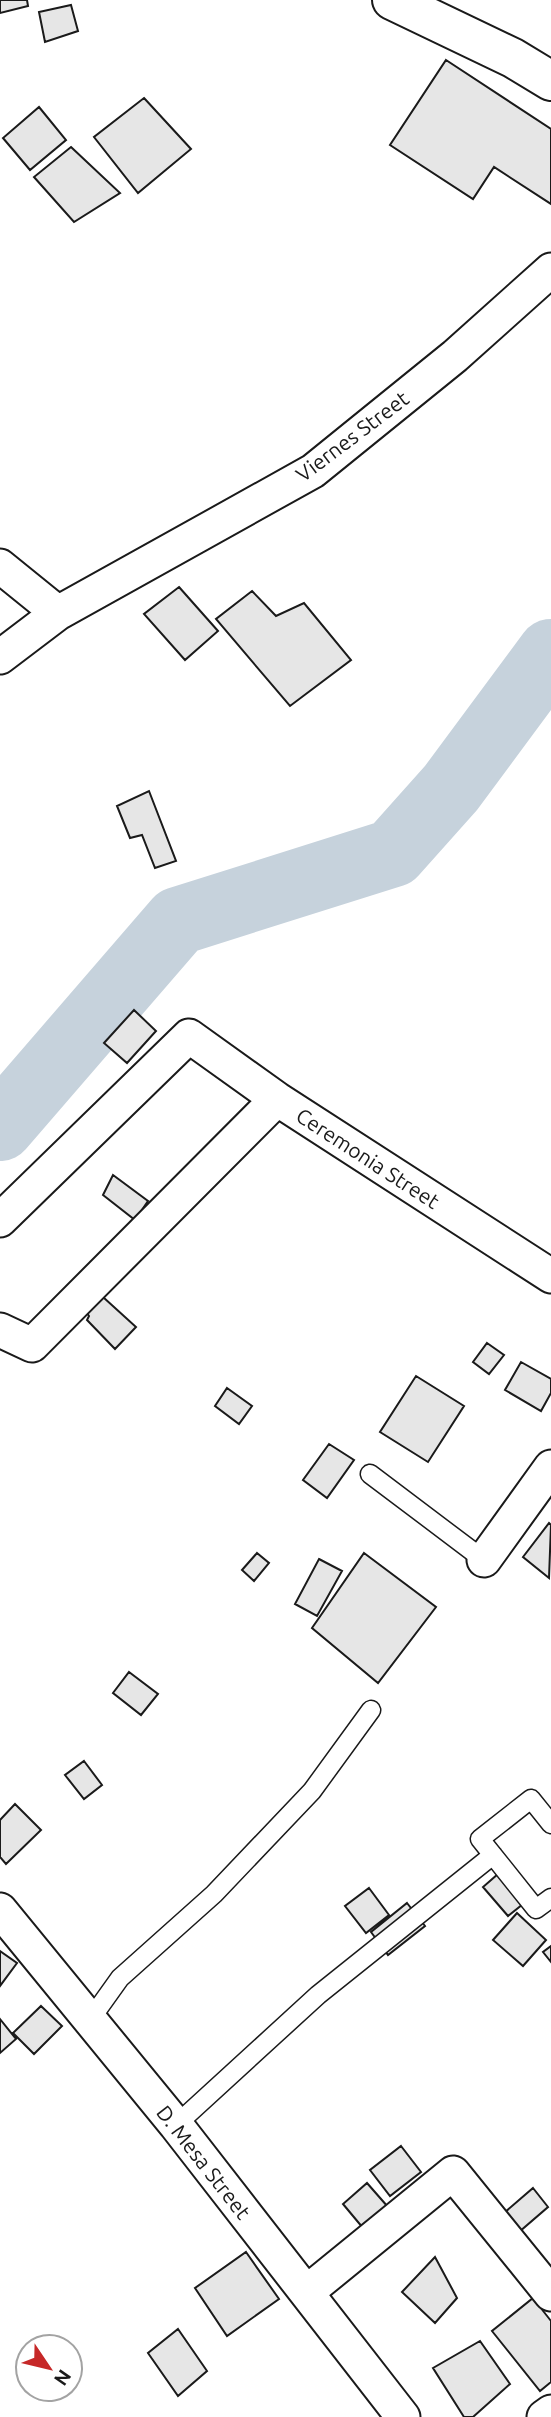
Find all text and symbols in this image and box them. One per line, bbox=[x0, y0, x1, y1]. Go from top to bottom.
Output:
street label: Viernes Street bbox=[291, 386, 413, 486]
street label: Ceremonia Street bbox=[292, 1103, 444, 1213]
street label: D. Mesa Street bbox=[152, 2100, 256, 2224]
north arrow bbox=[14, 2333, 84, 2403]
text: N bbox=[50, 2366, 76, 2390]

